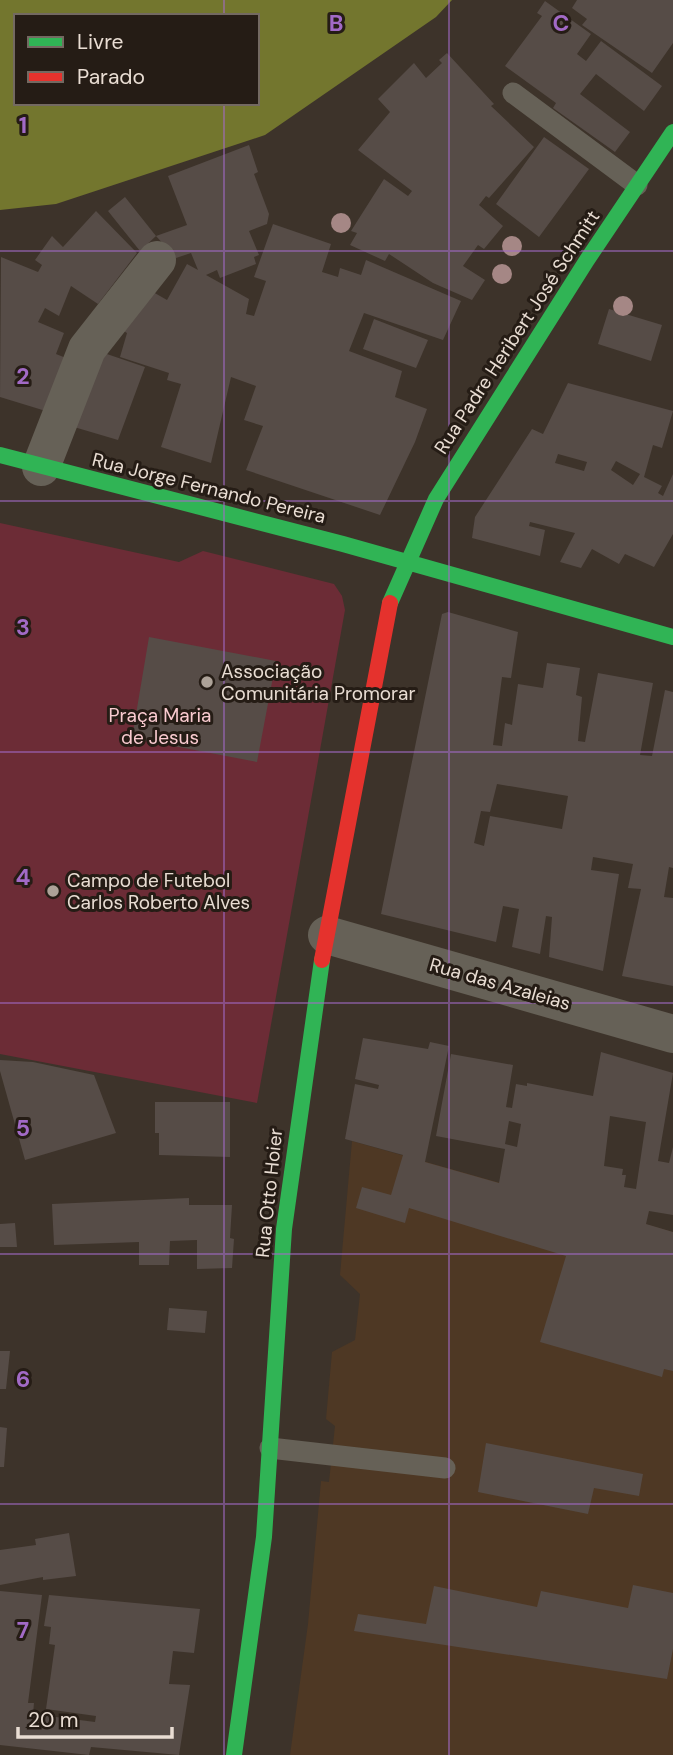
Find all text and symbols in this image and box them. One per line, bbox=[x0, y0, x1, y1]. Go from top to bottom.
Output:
text: B bbox=[329, 8, 343, 38]
text: C bbox=[553, 8, 569, 38]
legend bbox=[14, 14, 259, 105]
text: Livre bbox=[77, 28, 124, 56]
text: Parado bbox=[77, 63, 145, 91]
text: 1 bbox=[19, 110, 27, 140]
street label: Rua Padre Heribert José Schmitt bbox=[429, 205, 605, 459]
text: 2 bbox=[16, 361, 30, 391]
street label: Rua Jorge Fernando Pereira bbox=[90, 447, 328, 529]
text: 3 bbox=[16, 612, 30, 642]
place label: Associação Comunitária Promorar bbox=[221, 659, 416, 706]
marker: Associação Comunitária Promorar bbox=[199, 674, 215, 690]
park label: Praça Maria de Jesus bbox=[109, 703, 211, 750]
text: 4 bbox=[16, 862, 31, 892]
place label: Campo de Futebol Carlos Roberto Alves bbox=[67, 868, 250, 915]
marker: Campo de Futebol Carlos Roberto Alves bbox=[45, 883, 61, 899]
street label: Rua das Azaleias bbox=[427, 952, 573, 1016]
text: 5 bbox=[16, 1113, 30, 1143]
street label: Rua Otto Hoier bbox=[250, 1127, 288, 1259]
text: 6 bbox=[16, 1364, 30, 1394]
text: 7 bbox=[17, 1615, 29, 1645]
scale bar bbox=[18, 1696, 172, 1740]
text: 20 m bbox=[28, 1706, 79, 1734]

